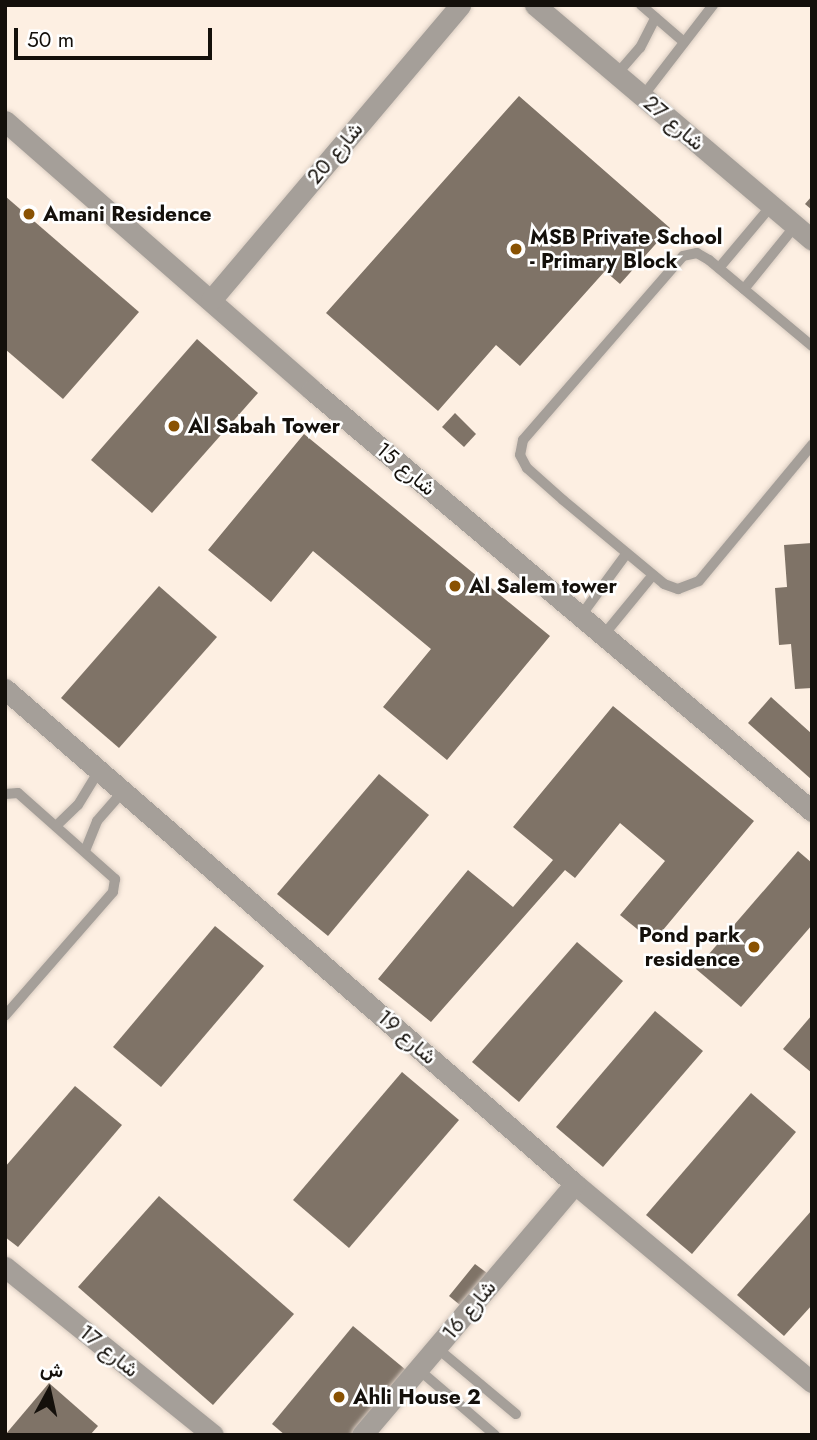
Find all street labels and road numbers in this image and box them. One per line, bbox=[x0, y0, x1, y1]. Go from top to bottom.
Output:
street label: شارع 27 bbox=[639, 90, 709, 156]
street label: شارع 20 bbox=[302, 117, 368, 189]
street label: شارع 15 bbox=[371, 437, 441, 501]
street label: شارع 19 bbox=[372, 1005, 442, 1069]
street label: شارع 16 bbox=[437, 1275, 501, 1345]
street label: شارع 17 bbox=[74, 1319, 144, 1383]

